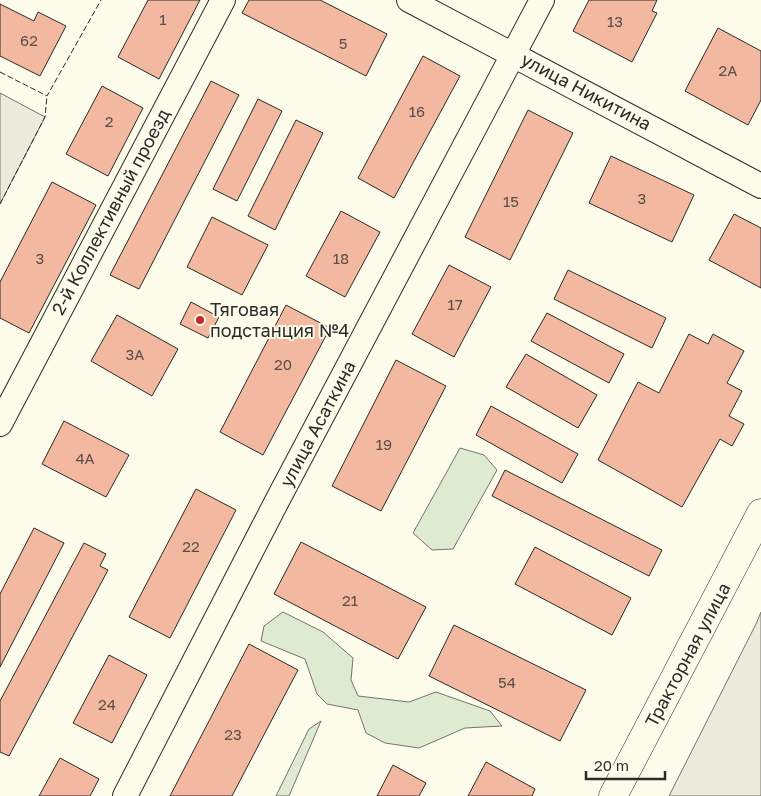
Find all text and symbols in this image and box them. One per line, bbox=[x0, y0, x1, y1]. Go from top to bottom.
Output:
house number: 1 bbox=[159, 10, 167, 28]
house number: 13 bbox=[607, 12, 623, 30]
house number: 62 bbox=[20, 31, 38, 49]
house number: 5 bbox=[339, 34, 347, 52]
street label: улица Никитина bbox=[518, 48, 655, 135]
house number: 2А bbox=[719, 61, 737, 79]
house number: 16 bbox=[409, 102, 425, 120]
street label: 2-й Коллективный проезд bbox=[46, 105, 174, 318]
house number: 2 bbox=[105, 112, 113, 130]
house number: 3 bbox=[638, 189, 646, 207]
house number: 15 bbox=[503, 192, 519, 210]
house number: 3 bbox=[36, 249, 44, 267]
house number: 18 bbox=[333, 249, 349, 267]
house number: 17 bbox=[447, 295, 463, 313]
place label: Тяговая подстанция №4 bbox=[210, 298, 349, 341]
marker: Тяговая подстанция №4 bbox=[194, 314, 206, 326]
house number: 3А bbox=[126, 345, 144, 363]
house number: 20 bbox=[274, 355, 292, 373]
street label: улица Асаткина bbox=[274, 356, 360, 491]
house number: 19 bbox=[376, 435, 392, 453]
house number: 4А bbox=[75, 449, 95, 467]
house number: 22 bbox=[182, 537, 200, 555]
street label: Тракторная улица bbox=[640, 579, 734, 730]
house number: 21 bbox=[342, 591, 358, 609]
house number: 54 bbox=[498, 673, 516, 691]
house number: 24 bbox=[98, 695, 116, 713]
house number: 23 bbox=[224, 725, 242, 743]
scale bar bbox=[586, 748, 665, 780]
text: 20 m bbox=[594, 756, 629, 774]

